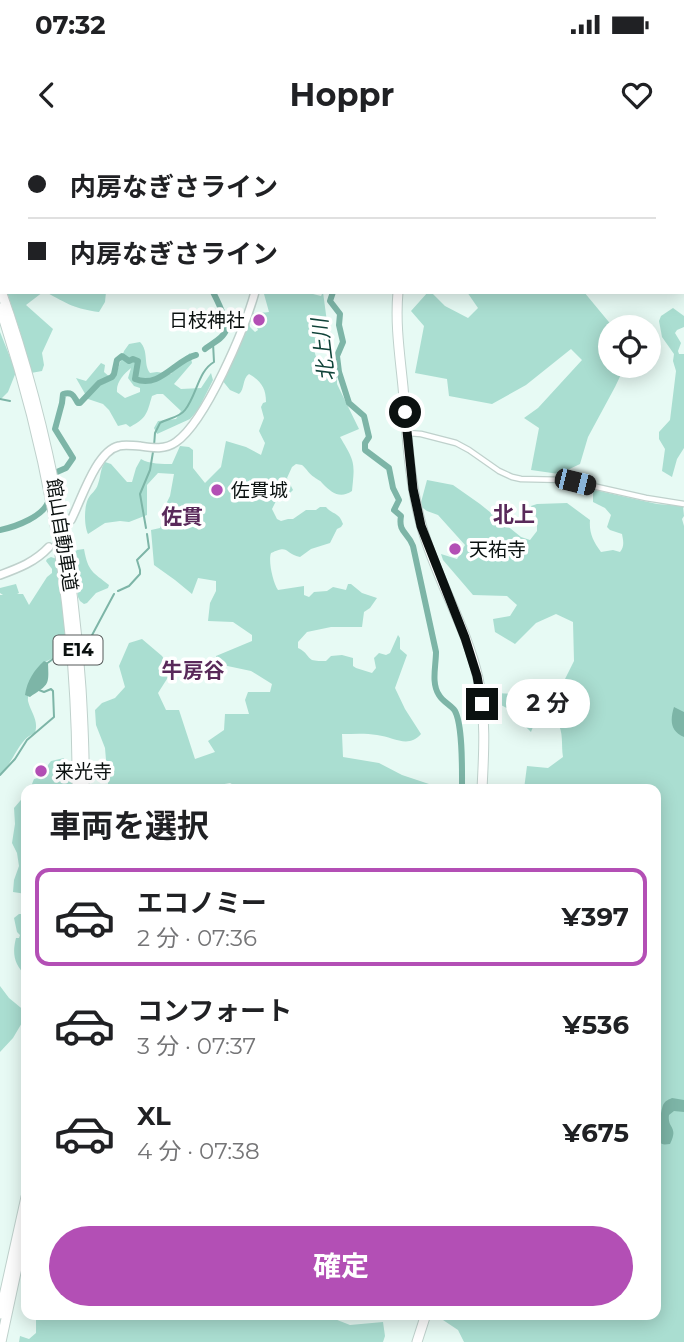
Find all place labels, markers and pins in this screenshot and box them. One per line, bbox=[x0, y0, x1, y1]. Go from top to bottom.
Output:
place label: 日枝神社 bbox=[169, 309, 245, 332]
marker: 日枝神社 bbox=[251, 312, 267, 328]
place label: 佐貫城 bbox=[231, 479, 288, 502]
marker: 佐貫城 bbox=[209, 482, 225, 498]
place label: 天祐寺 bbox=[469, 538, 526, 561]
marker: 天祐寺 bbox=[447, 541, 463, 557]
place label: 来光寺 bbox=[55, 760, 112, 783]
marker: 来光寺 bbox=[33, 763, 49, 779]

